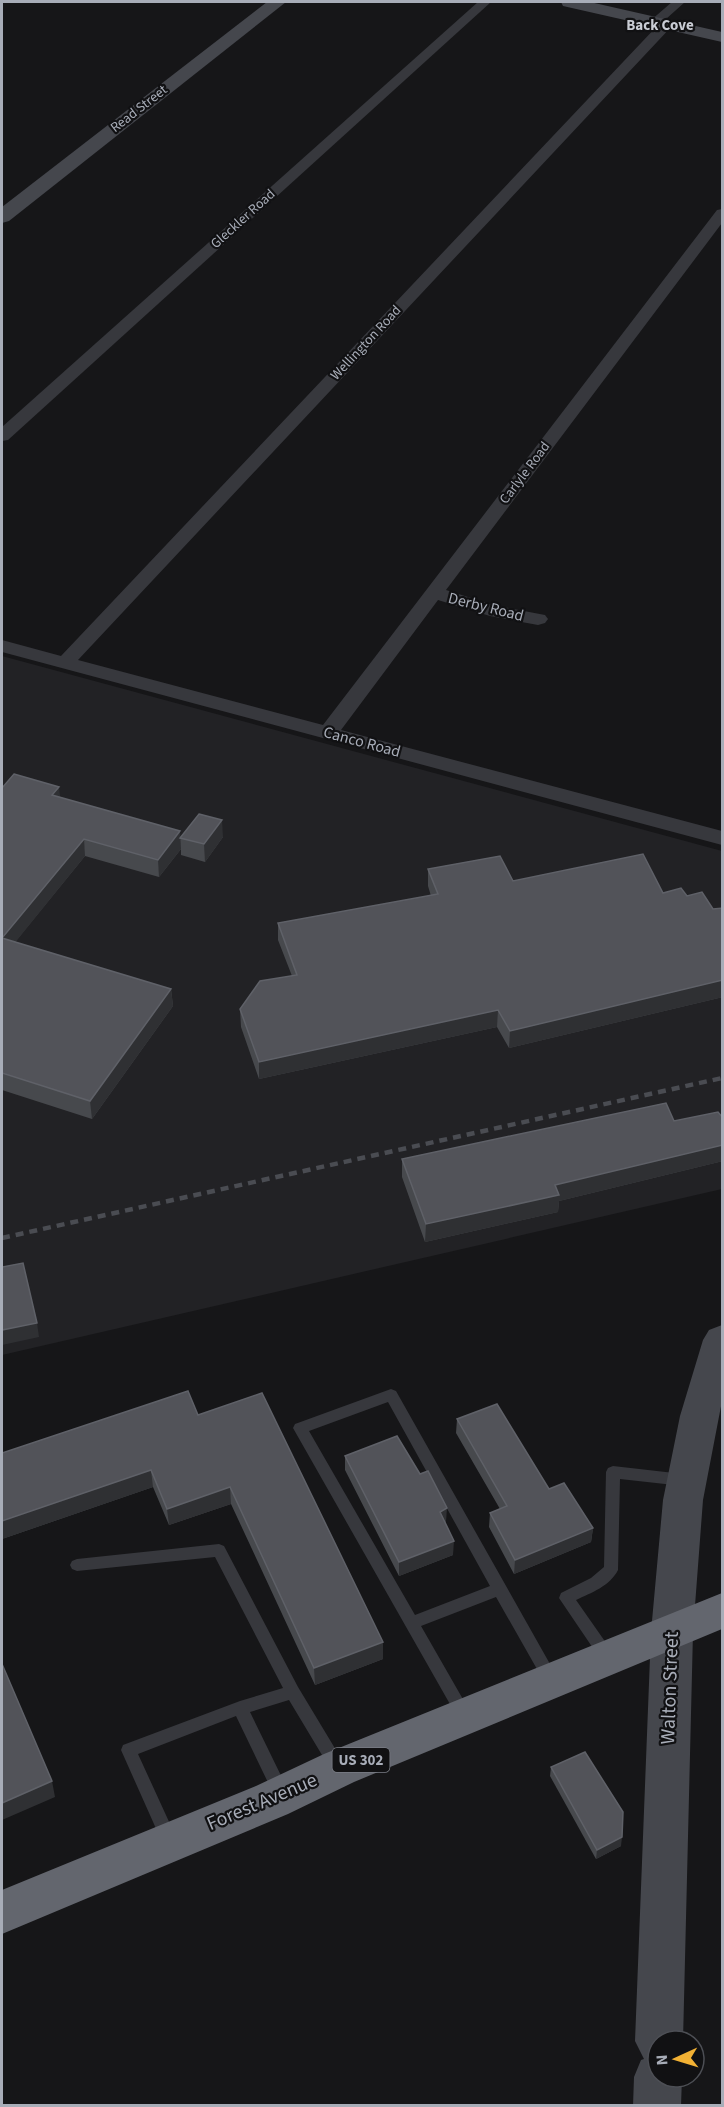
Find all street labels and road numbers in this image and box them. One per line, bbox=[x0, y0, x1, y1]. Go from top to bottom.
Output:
street label: Read Street bbox=[106, 80, 172, 138]
street label: Gleckler Road bbox=[206, 185, 280, 253]
street label: Wellington Road bbox=[326, 301, 406, 385]
street label: Carlyle Road bbox=[495, 438, 555, 508]
street label: Derby Road bbox=[446, 587, 526, 627]
street label: Canco Road bbox=[321, 721, 403, 763]
street label: Walton Street bbox=[654, 1631, 686, 1745]
road number: US 302 bbox=[332, 1748, 389, 1772]
street label: Forest Avenue bbox=[202, 1766, 322, 1838]

